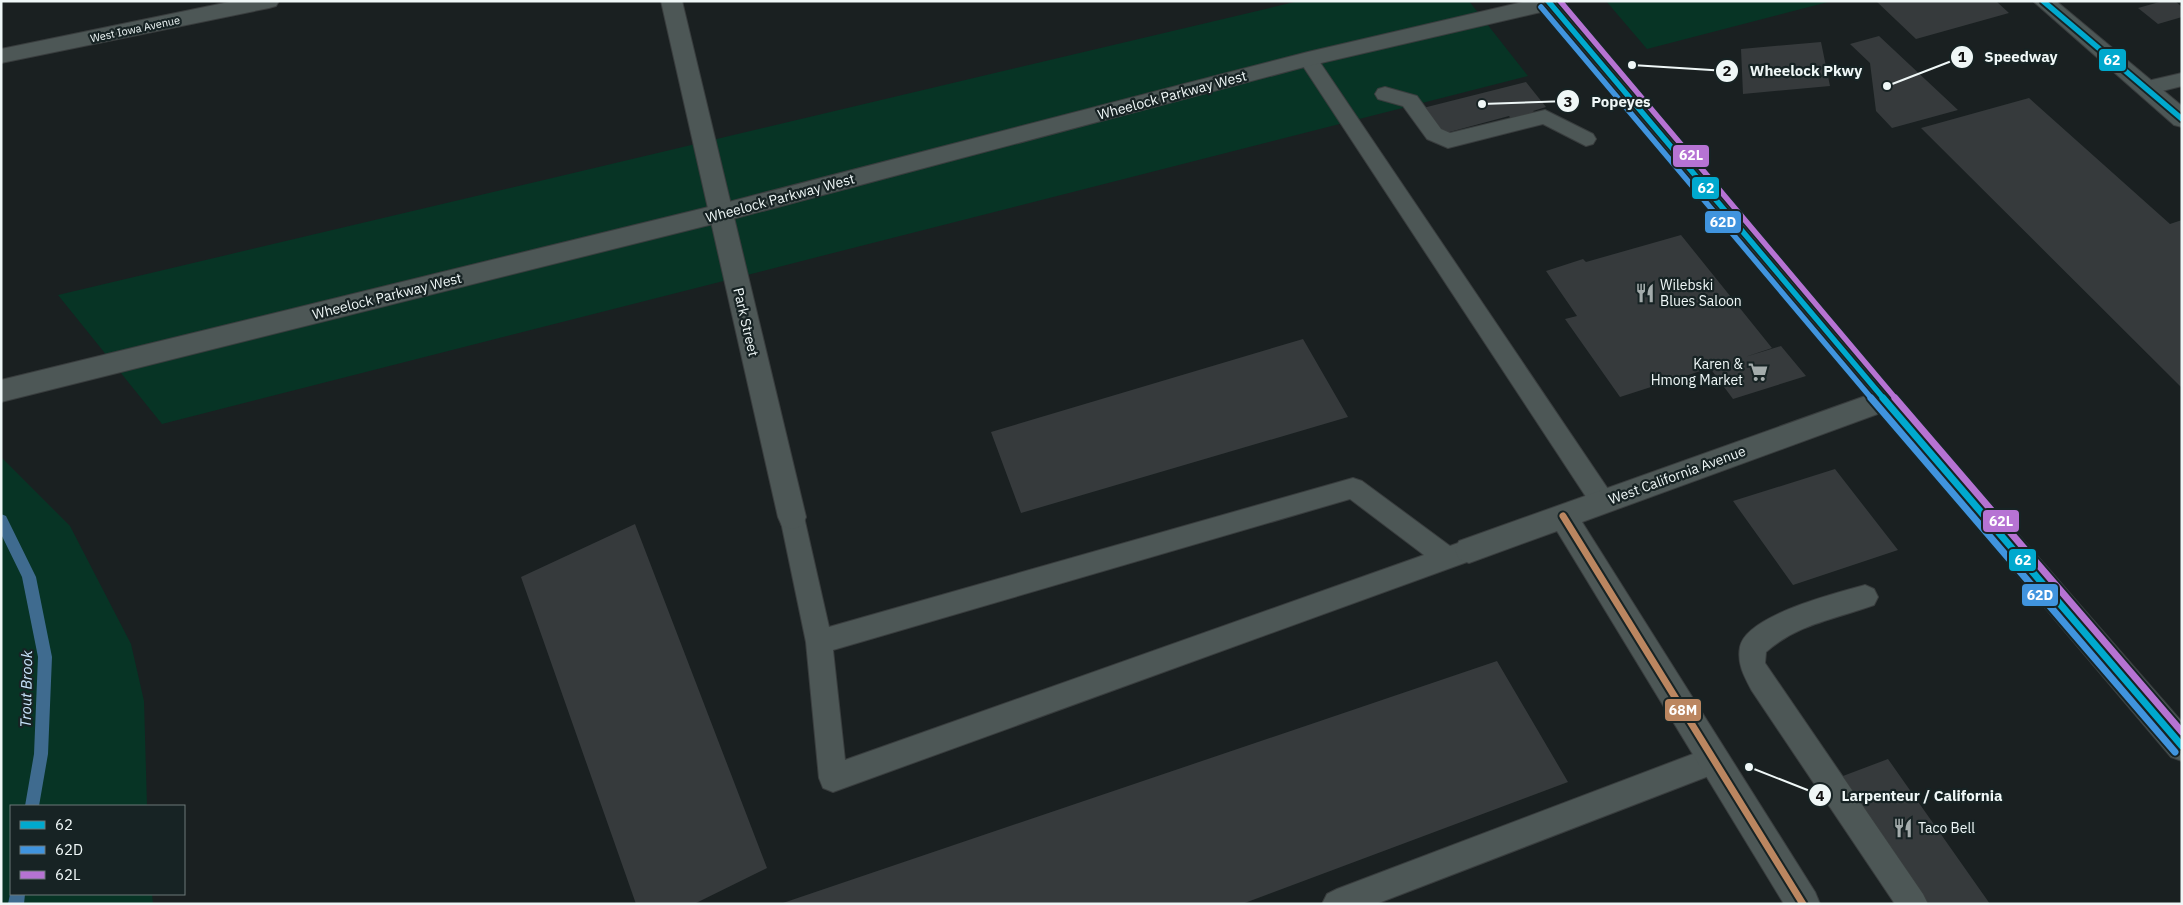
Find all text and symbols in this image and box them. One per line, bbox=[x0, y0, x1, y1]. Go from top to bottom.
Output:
street label: West Iowa Avenue bbox=[89, 13, 181, 45]
callout: Speedway bbox=[1949, 42, 2068, 72]
text: 1 bbox=[1957, 47, 1967, 66]
text: Speedway bbox=[1984, 47, 2058, 66]
line badge: 62 bbox=[2098, 48, 2127, 72]
text: 62 bbox=[2104, 51, 2120, 69]
callout: Wheelock Pkwy bbox=[1715, 56, 1872, 86]
text: 2 bbox=[1722, 61, 1732, 80]
text: Wheelock Pkwy bbox=[1750, 61, 1862, 80]
street label: Wheelock Parkway West bbox=[1096, 66, 1248, 124]
callout: Popeyes bbox=[1556, 86, 1660, 116]
text: 3 bbox=[1563, 92, 1573, 111]
text: Popeyes bbox=[1591, 92, 1651, 111]
line badge: 62L bbox=[1672, 144, 1710, 168]
text: 62L bbox=[1679, 146, 1703, 164]
street label: Wheelock Parkway West bbox=[704, 169, 856, 227]
line badge: 62 bbox=[1691, 176, 1720, 200]
text: 62 bbox=[1698, 179, 1714, 197]
line badge: 62D bbox=[1704, 210, 1742, 234]
text: 62D bbox=[1710, 213, 1737, 231]
street label: Wheelock Parkway West bbox=[310, 269, 464, 323]
place label: Wilebski Blues Saloon bbox=[1660, 276, 1742, 310]
restaurant icon: Wilebski Blues Saloon bbox=[1634, 282, 1656, 304]
street label: Park Street bbox=[729, 286, 763, 358]
place label: Karen & Hmong Market bbox=[1651, 355, 1743, 389]
supermarket icon: Karen & Hmong Market bbox=[1747, 361, 1769, 383]
street label: West California Avenue bbox=[1606, 442, 1748, 508]
line badge: 62L bbox=[1982, 509, 2020, 533]
text: 62L bbox=[1989, 512, 2013, 530]
line badge: 62 bbox=[2008, 548, 2037, 572]
text: 62 bbox=[2015, 551, 2031, 569]
line badge: 62D bbox=[2021, 583, 2059, 607]
text: 62D bbox=[2027, 586, 2054, 604]
water label: Trout Brook bbox=[16, 650, 36, 728]
line badge: 68M bbox=[1664, 698, 1702, 722]
text: 68M bbox=[1669, 701, 1697, 719]
callout: Larpenteur / California bbox=[1807, 780, 2013, 810]
text: 4 bbox=[1815, 786, 1825, 805]
text: Larpenteur / California bbox=[1842, 786, 2003, 805]
legend bbox=[10, 805, 185, 895]
text: 62 bbox=[55, 815, 73, 834]
restaurant icon: Taco Bell bbox=[1892, 817, 1914, 839]
place label: Taco Bell bbox=[1918, 819, 1975, 837]
text: 62D bbox=[55, 840, 83, 859]
text: 62L bbox=[55, 865, 81, 884]

